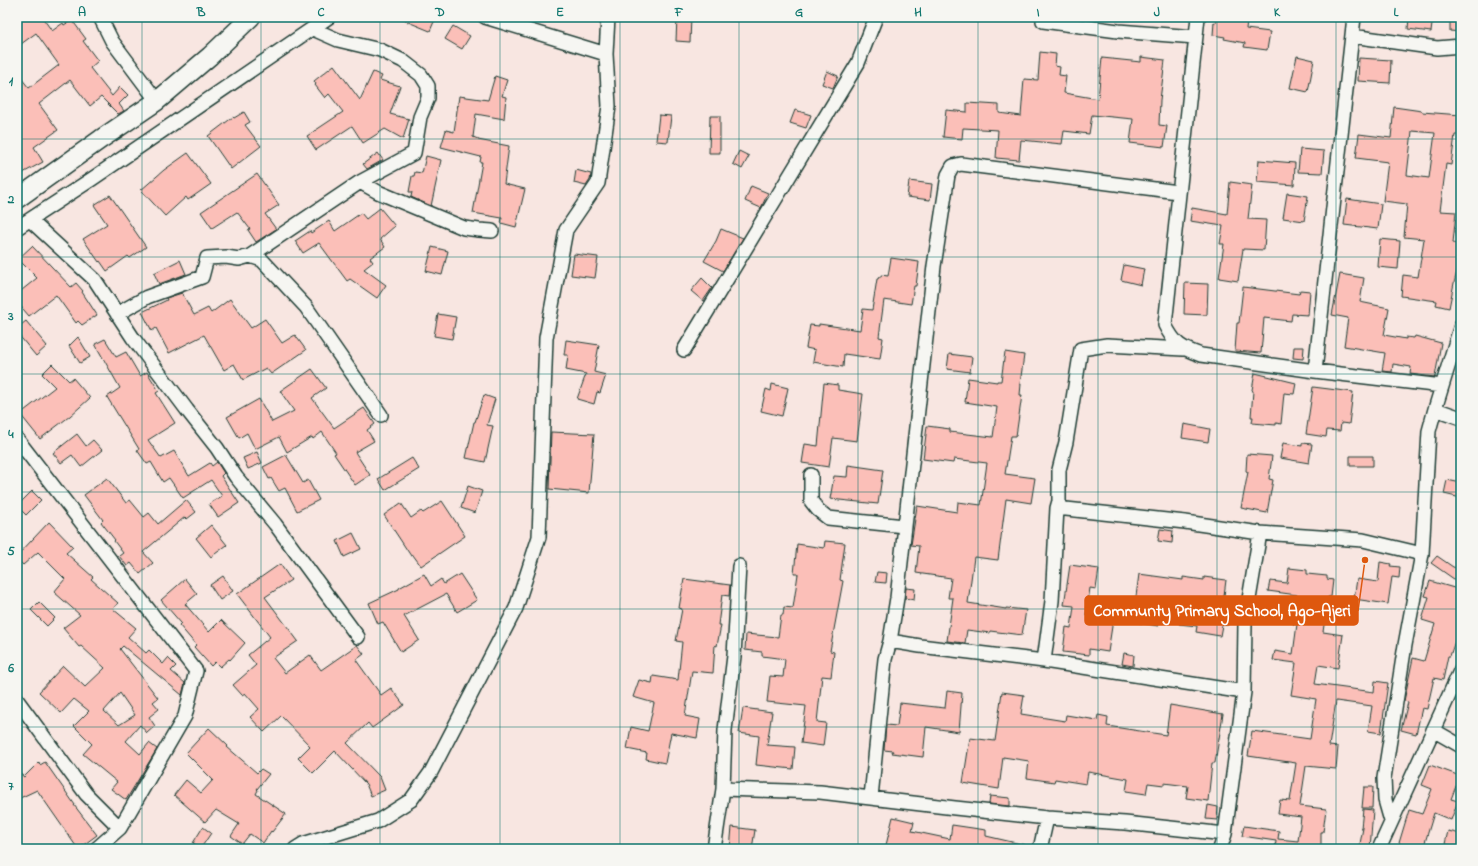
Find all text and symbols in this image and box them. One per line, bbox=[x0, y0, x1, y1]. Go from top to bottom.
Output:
text: A bbox=[78, 3, 86, 22]
text: B bbox=[196, 3, 206, 22]
text: C bbox=[317, 3, 325, 22]
text: D bbox=[434, 3, 445, 22]
text: E bbox=[556, 3, 564, 22]
text: F bbox=[674, 3, 684, 22]
text: G bbox=[795, 3, 803, 22]
text: H bbox=[914, 3, 922, 22]
text: I bbox=[1036, 3, 1040, 22]
text: J bbox=[1154, 3, 1160, 22]
text: K bbox=[1274, 3, 1281, 22]
text: L bbox=[1394, 3, 1400, 22]
text: 1 bbox=[9, 72, 14, 91]
text: 2 bbox=[7, 190, 15, 209]
text: 3 bbox=[7, 307, 14, 326]
text: 4 bbox=[7, 425, 14, 444]
text: 5 bbox=[7, 542, 15, 561]
callout: Communty Primary School, Ago-Ajeri bbox=[1085, 596, 1358, 625]
text: Communty Primary School, Ago-Ajeri bbox=[1093, 599, 1351, 626]
text: 6 bbox=[7, 659, 14, 678]
text: 7 bbox=[8, 777, 14, 796]

